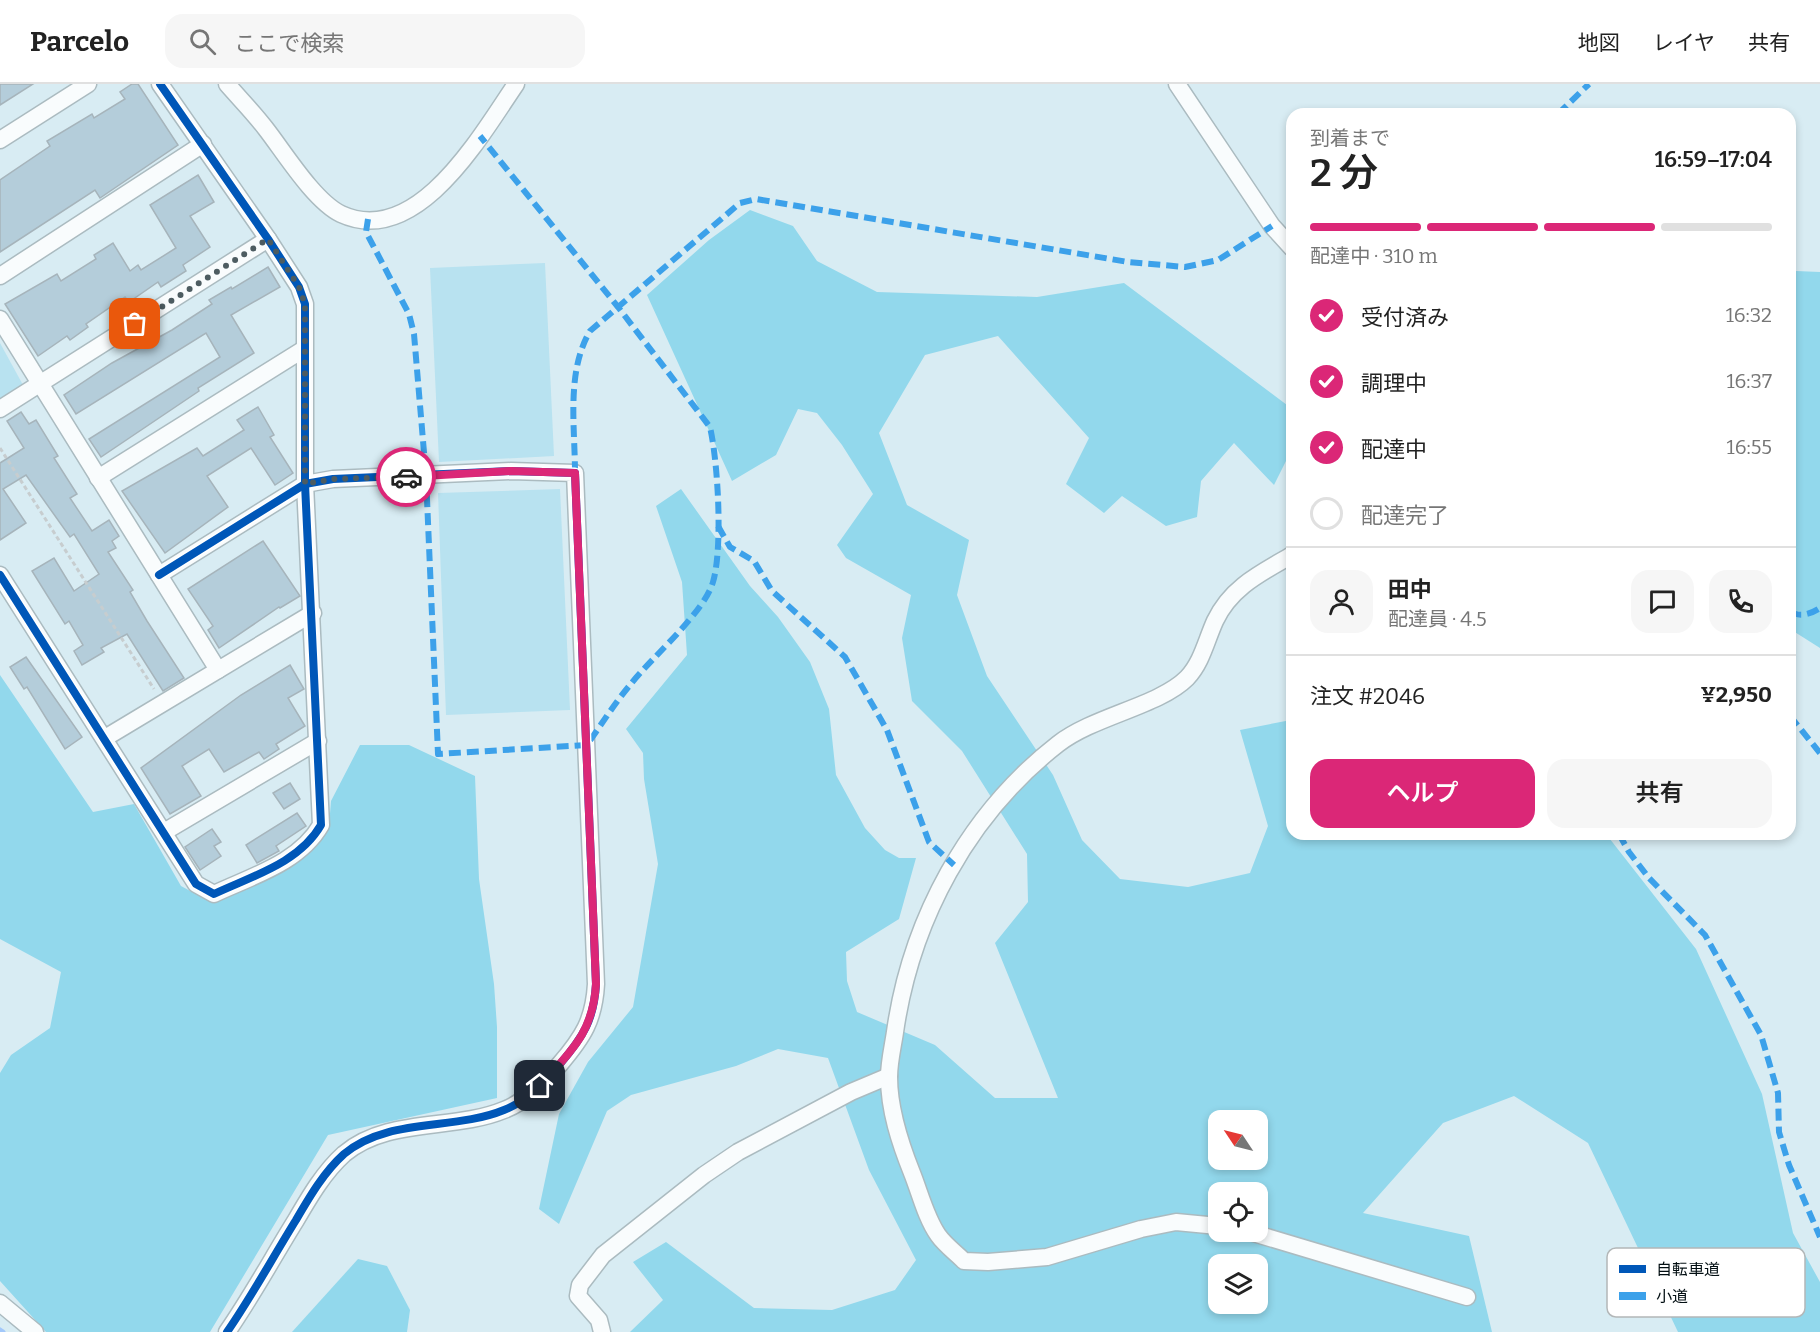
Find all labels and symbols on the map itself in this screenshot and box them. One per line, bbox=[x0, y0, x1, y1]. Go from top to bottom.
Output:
pin bbox=[109, 298, 160, 349]
courier bbox=[376, 447, 436, 507]
pin bbox=[514, 1060, 565, 1111]
north arrow bbox=[1208, 1110, 1268, 1170]
legend bbox=[1607, 1248, 1805, 1317]
text: 自転車道 bbox=[1656, 1260, 1720, 1279]
text: 小道 bbox=[1656, 1287, 1688, 1306]

